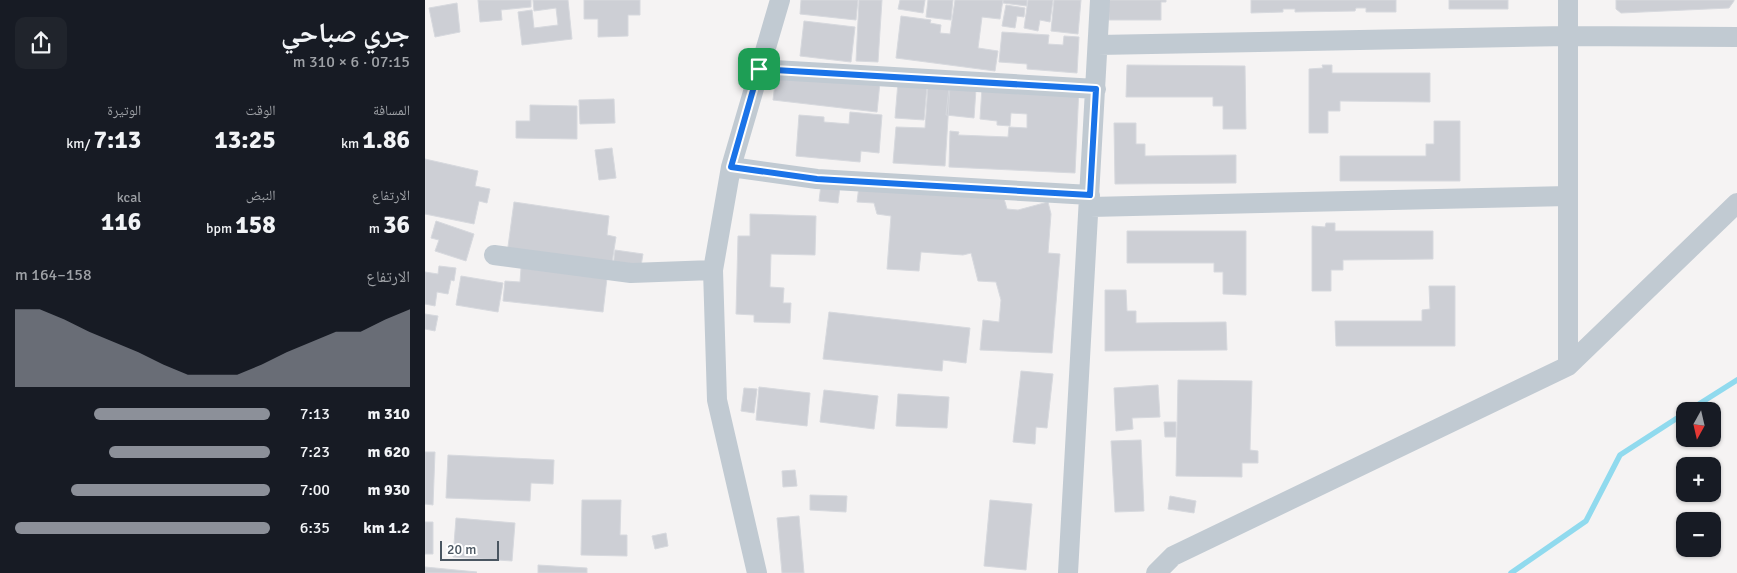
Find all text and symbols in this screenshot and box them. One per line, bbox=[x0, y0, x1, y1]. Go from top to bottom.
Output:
text: جري صباحي bbox=[281, 16, 410, 50]
button: share bbox=[15, 17, 67, 69]
pin bbox=[738, 48, 780, 90]
text: 07:15 · 6 × 310 m bbox=[293, 52, 410, 72]
icon: arrive bbox=[745, 55, 773, 83]
text: الوتيرة bbox=[107, 102, 141, 119]
text: الوقت bbox=[246, 102, 276, 119]
text: المسافة bbox=[373, 102, 410, 119]
text: 7:13 bbox=[93, 124, 141, 155]
text: 13:25 bbox=[214, 124, 276, 155]
text: 1.86 bbox=[362, 124, 410, 155]
text: /km bbox=[66, 135, 93, 152]
text: km bbox=[341, 135, 362, 152]
text: النبض bbox=[246, 187, 276, 204]
text: الارتفاع bbox=[372, 187, 410, 204]
text: kcal bbox=[117, 189, 141, 206]
text: 116 bbox=[101, 206, 141, 237]
text: 158 bbox=[235, 209, 276, 240]
text: 36 bbox=[383, 209, 410, 240]
text: bpm bbox=[206, 220, 235, 237]
text: m bbox=[369, 220, 383, 237]
text: 158–164 m bbox=[15, 265, 92, 285]
text: الارتفاع bbox=[366, 267, 410, 287]
north arrow bbox=[1676, 402, 1721, 448]
map controls bbox=[1676, 402, 1721, 557]
text: 7:13 bbox=[300, 404, 330, 424]
text: 310 m bbox=[368, 404, 410, 424]
text: 7:23 bbox=[300, 442, 330, 462]
text: 620 m bbox=[368, 442, 410, 462]
button: + bbox=[1676, 457, 1721, 502]
text: 7:00 bbox=[300, 480, 330, 500]
text: 930 m bbox=[368, 480, 410, 500]
button: − bbox=[1676, 512, 1721, 557]
text: 6:35 bbox=[300, 518, 330, 538]
text: 1.2 km bbox=[363, 518, 410, 538]
scale bar bbox=[440, 538, 499, 561]
text: 20 m bbox=[447, 541, 476, 558]

